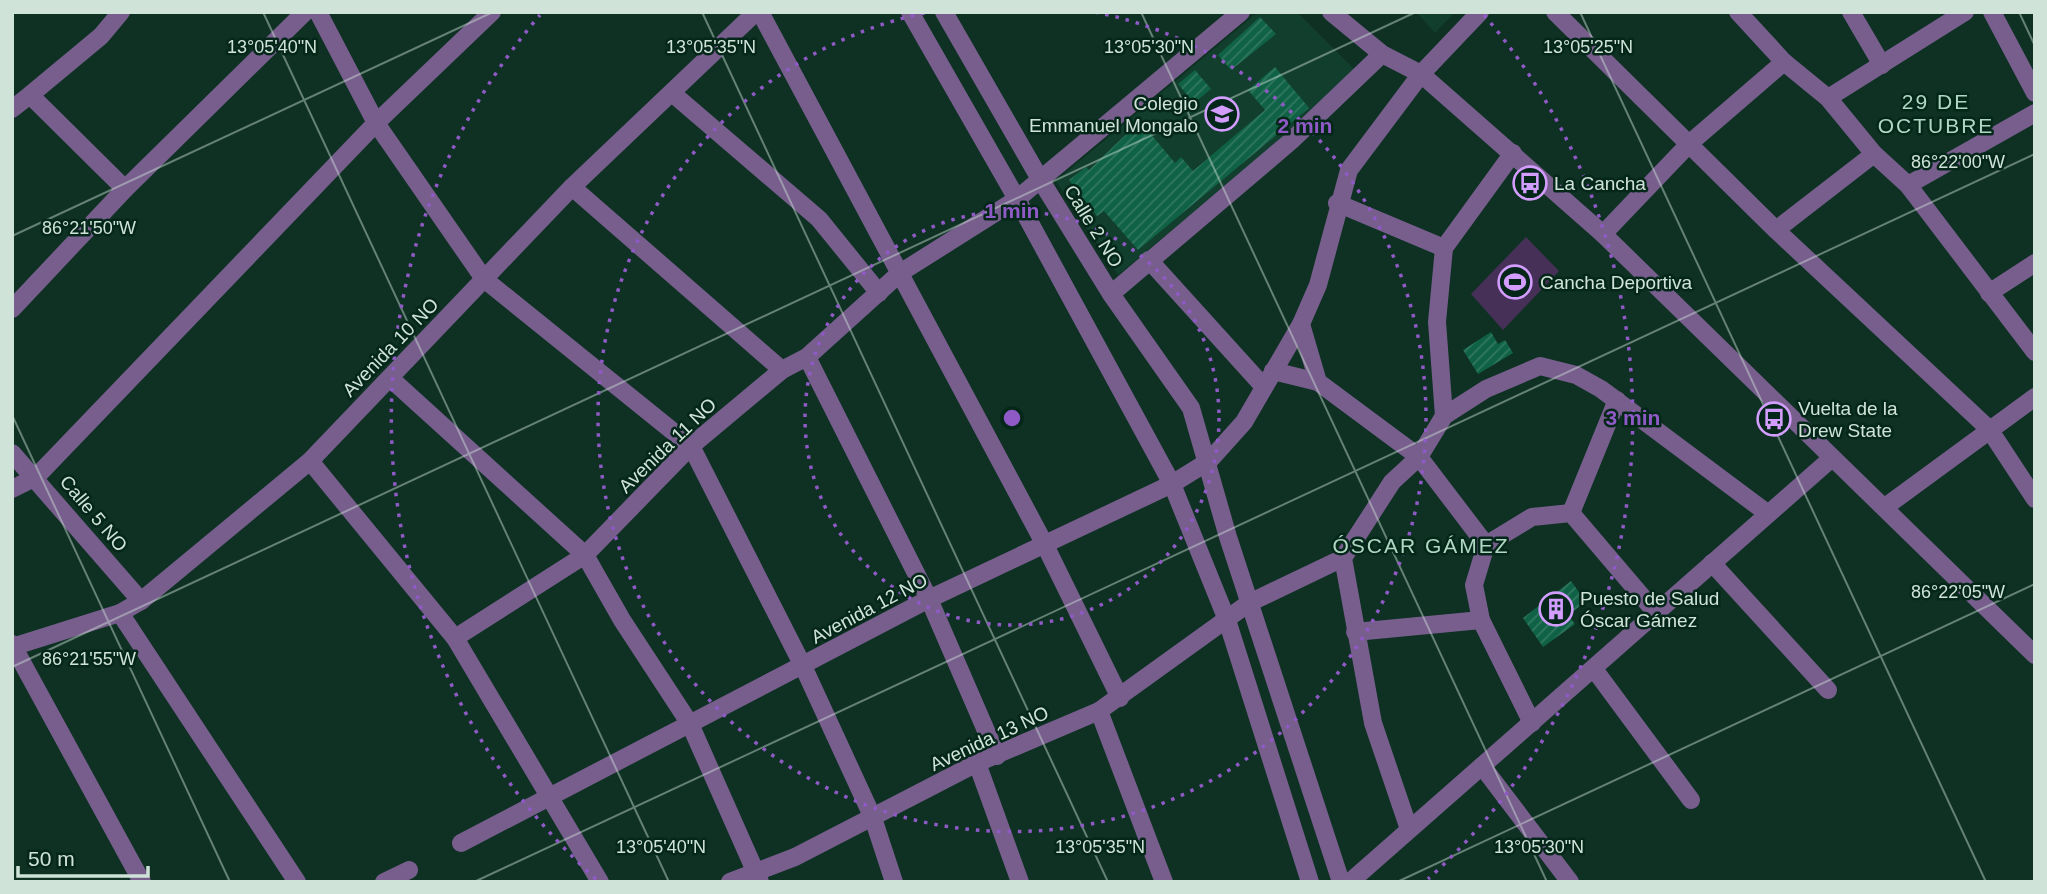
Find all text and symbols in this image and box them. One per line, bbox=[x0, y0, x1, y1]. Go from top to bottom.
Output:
text: 13°05'40"N bbox=[227, 37, 317, 57]
text: 13°05'35"N bbox=[666, 37, 756, 57]
text: 13°05'30"N bbox=[1104, 37, 1194, 57]
text: 13°05'25"N bbox=[1543, 37, 1633, 57]
district label: 29 DE OCTUBRE bbox=[1878, 90, 1994, 137]
place label: Colegio Emmanuel Mongalo bbox=[1029, 93, 1198, 136]
school or university icon: Colegio Emmanuel Mongalo bbox=[1203, 95, 1241, 133]
text: 2 min bbox=[1278, 114, 1332, 137]
text: 86°22'00"W bbox=[1911, 152, 2005, 172]
bus stop icon: La Cancha bbox=[1511, 164, 1549, 202]
place label: La Cancha bbox=[1554, 173, 1646, 194]
street label: Calle 2 NO bbox=[1060, 181, 1127, 271]
text: 1 min bbox=[985, 199, 1039, 222]
text: 86°21'50"W bbox=[42, 218, 136, 238]
sports icon: Cancha Deportiva bbox=[1496, 263, 1534, 301]
place label: Cancha Deportiva bbox=[1540, 272, 1693, 293]
street label: Avenida 10 NO bbox=[338, 294, 443, 401]
street label: Avenida 11 NO bbox=[614, 394, 720, 497]
place label: Vuelta de la Drew State bbox=[1798, 398, 1898, 441]
bus stop icon: Vuelta de la Drew State bbox=[1755, 400, 1793, 438]
centre of rings bbox=[1000, 406, 1024, 430]
text: 3 min bbox=[1606, 406, 1660, 429]
street label: Calle 5 NO bbox=[56, 471, 132, 556]
district label: ÓSCAR GÁMEZ bbox=[1332, 534, 1510, 557]
street label: Avenida 12 NO bbox=[808, 569, 931, 648]
text: 86°22'05"W bbox=[1911, 582, 2005, 602]
place label: Puesto de Salud Óscar Gámez bbox=[1580, 588, 1719, 631]
building icon: Puesto de Salud Óscar Gámez bbox=[1537, 590, 1575, 628]
text: 86°21'55"W bbox=[42, 649, 136, 669]
street label: Avenida 13 NO bbox=[927, 702, 1052, 775]
scale bar bbox=[18, 834, 147, 878]
text: 13°05'40"N bbox=[616, 837, 706, 857]
text: 13°05'35"N bbox=[1055, 837, 1145, 857]
text: 13°05'30"N bbox=[1494, 837, 1584, 857]
text: 50 m bbox=[28, 847, 75, 870]

